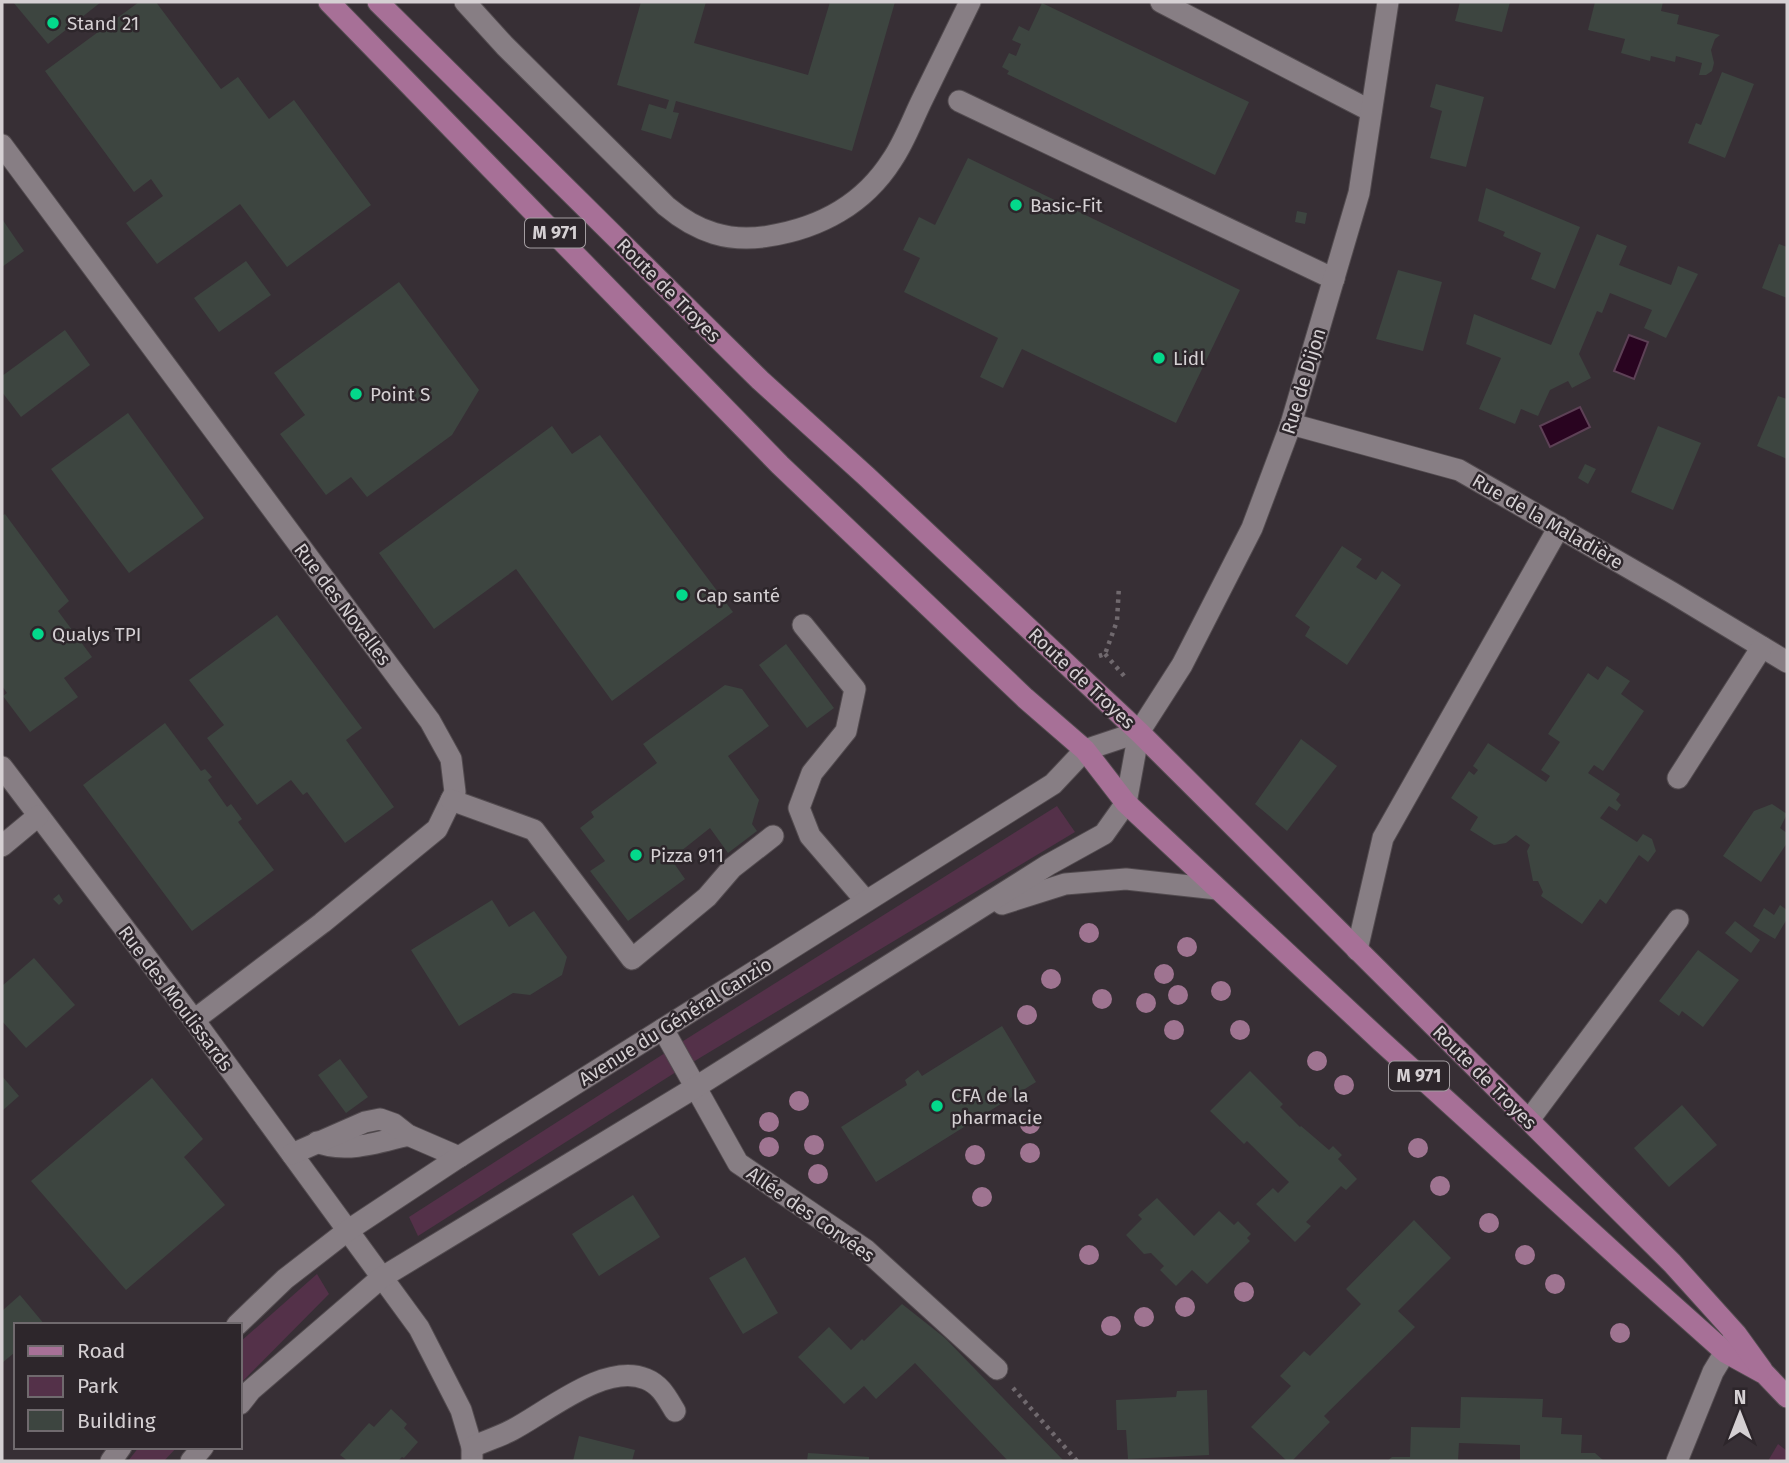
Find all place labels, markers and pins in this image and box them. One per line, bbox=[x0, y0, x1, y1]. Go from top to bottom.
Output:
place label: Stand 21 bbox=[67, 12, 139, 35]
marker: Stand 21 bbox=[45, 15, 61, 31]
place label: Basic-Fit bbox=[1030, 194, 1103, 217]
marker: Basic-Fit bbox=[1008, 197, 1024, 213]
place label: Lidl bbox=[1173, 347, 1205, 370]
marker: Lidl bbox=[1151, 350, 1167, 366]
place label: Point S bbox=[370, 383, 430, 406]
marker: Point S bbox=[348, 386, 364, 402]
place label: Cap santé bbox=[696, 584, 780, 607]
marker: Cap santé bbox=[674, 587, 690, 603]
place label: Qualys TPI bbox=[52, 623, 141, 646]
marker: Qualys TPI bbox=[30, 626, 46, 642]
place label: Pizza 911 bbox=[650, 844, 724, 867]
marker: Pizza 911 bbox=[628, 847, 644, 863]
place label: CFA de la pharmacie bbox=[951, 1084, 1043, 1129]
marker: CFA de la pharmacie bbox=[929, 1098, 945, 1114]

